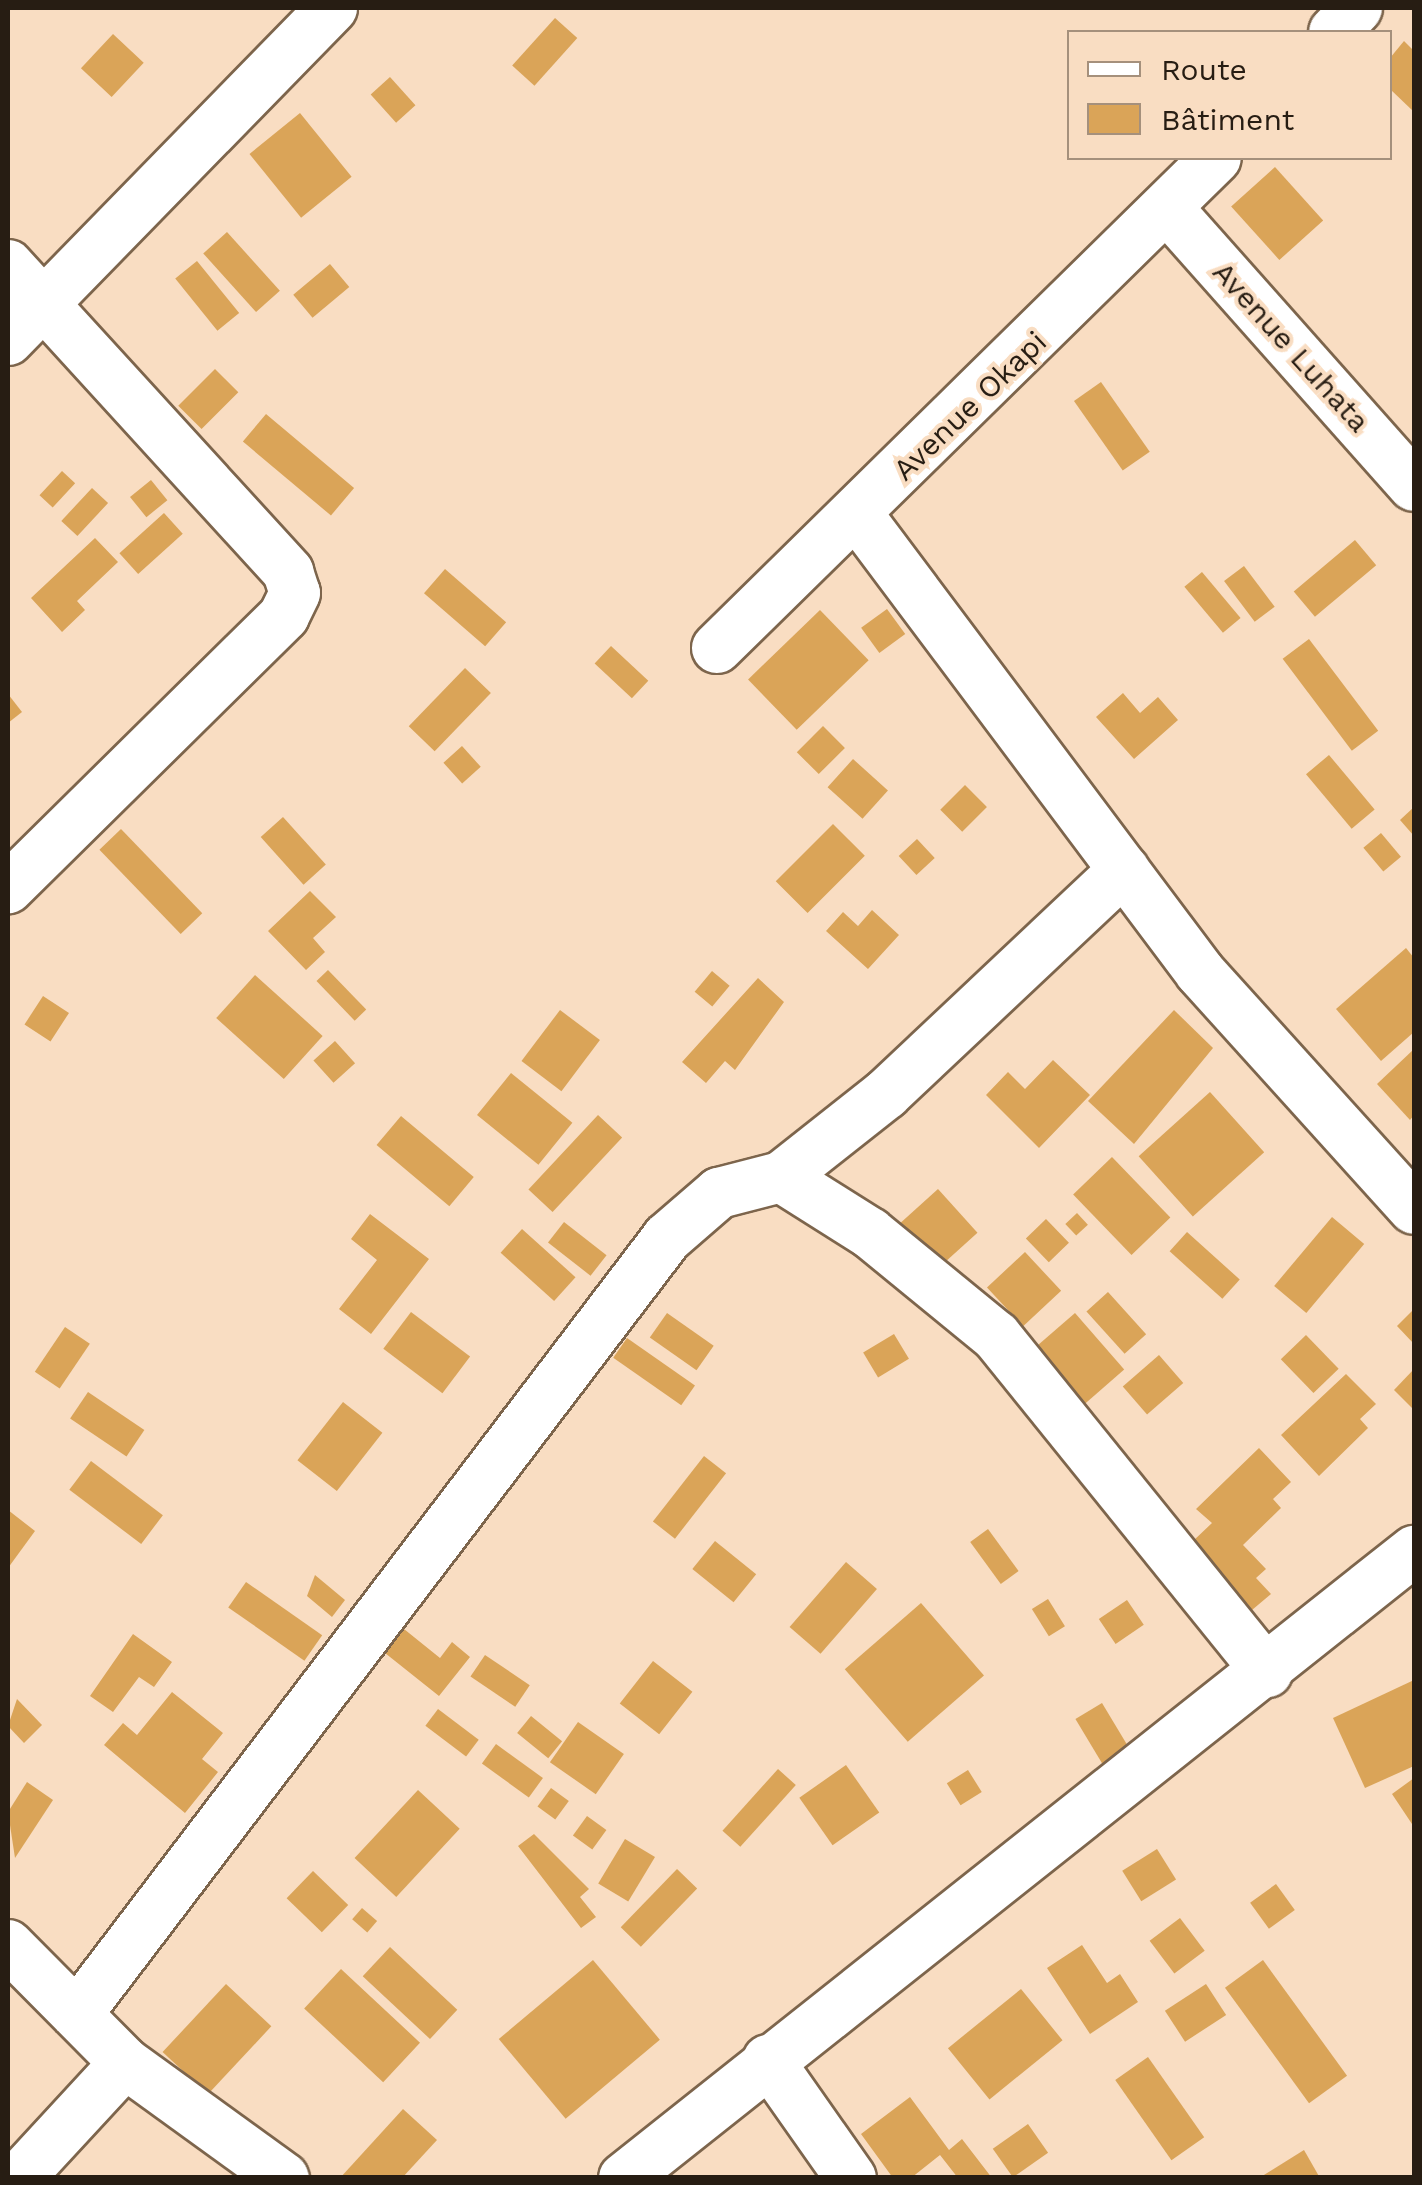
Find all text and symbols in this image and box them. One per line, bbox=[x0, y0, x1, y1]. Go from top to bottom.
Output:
legend bbox=[1067, 30, 1392, 160]
text: Route bbox=[1161, 52, 1247, 87]
text: Bâtiment bbox=[1161, 102, 1294, 137]
street label: Avenue Luhata bbox=[1205, 254, 1377, 440]
street label: Avenue Okapi bbox=[886, 324, 1054, 488]

